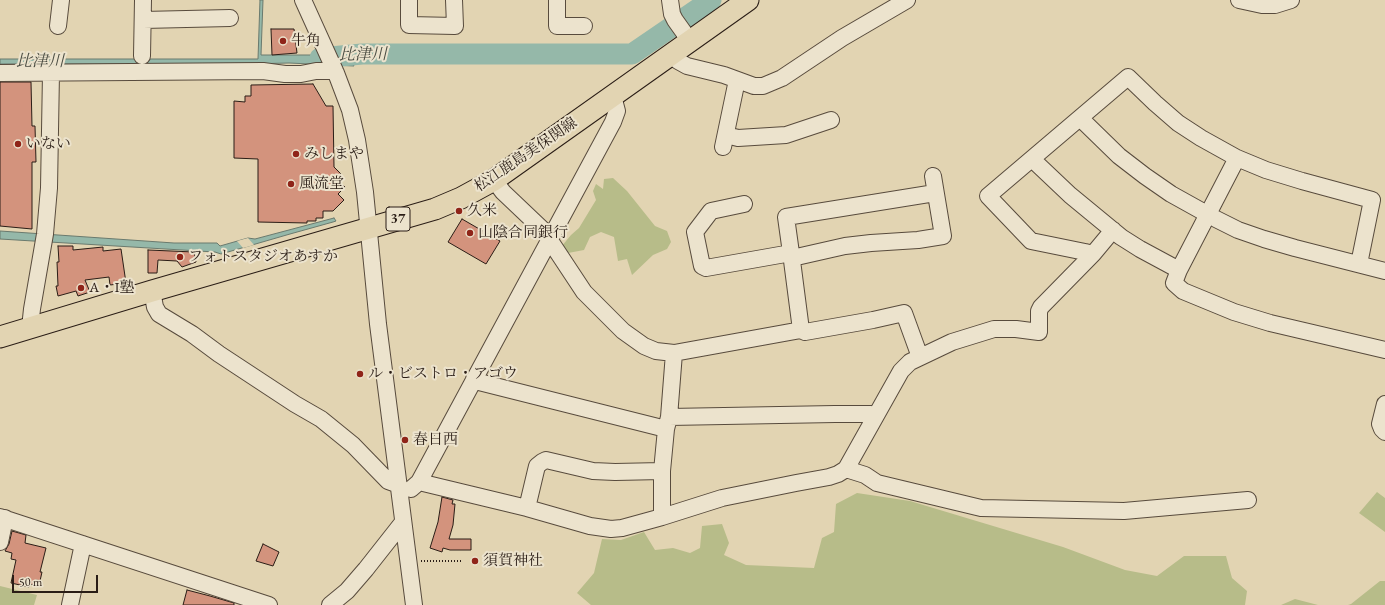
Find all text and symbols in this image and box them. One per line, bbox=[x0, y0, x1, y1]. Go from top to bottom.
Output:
place label: 牛角 bbox=[291, 32, 321, 50]
marker: 牛角 bbox=[278, 36, 288, 46]
water label: 比津川 bbox=[339, 45, 387, 65]
water label: 比津川 bbox=[16, 52, 64, 72]
street label: 松江鹿島美保関線 bbox=[471, 114, 581, 196]
place label: いない bbox=[26, 135, 71, 153]
marker: いない bbox=[13, 139, 23, 149]
place label: みしまや bbox=[304, 145, 364, 163]
marker: みしまや bbox=[291, 149, 301, 159]
place label: 風流堂 bbox=[299, 175, 344, 193]
marker: 風流堂 bbox=[286, 179, 296, 189]
place label: 久米 bbox=[467, 202, 497, 220]
marker: 久米 bbox=[454, 206, 464, 216]
road number: 37 bbox=[386, 207, 410, 231]
place label: 山陰合同銀行 bbox=[478, 224, 568, 242]
marker: 山陰合同銀行 bbox=[465, 228, 475, 238]
place label: フォトスタジオあすか bbox=[188, 248, 338, 266]
marker: フォトスタジオあすか bbox=[175, 252, 185, 262]
place label: A・I塾 bbox=[89, 279, 134, 297]
marker: A・I塾 bbox=[76, 283, 86, 293]
place label: ル・ビストロ・アゴウ bbox=[368, 365, 518, 383]
marker: ル・ビストロ・アゴウ bbox=[355, 369, 365, 379]
place label: 春日西 bbox=[413, 431, 458, 449]
marker: 春日西 bbox=[400, 435, 410, 445]
place label: 須賀神社 bbox=[483, 552, 543, 570]
marker: 須賀神社 bbox=[470, 556, 480, 566]
scale bar bbox=[14, 567, 100, 593]
text: 50 m bbox=[19, 574, 42, 590]

